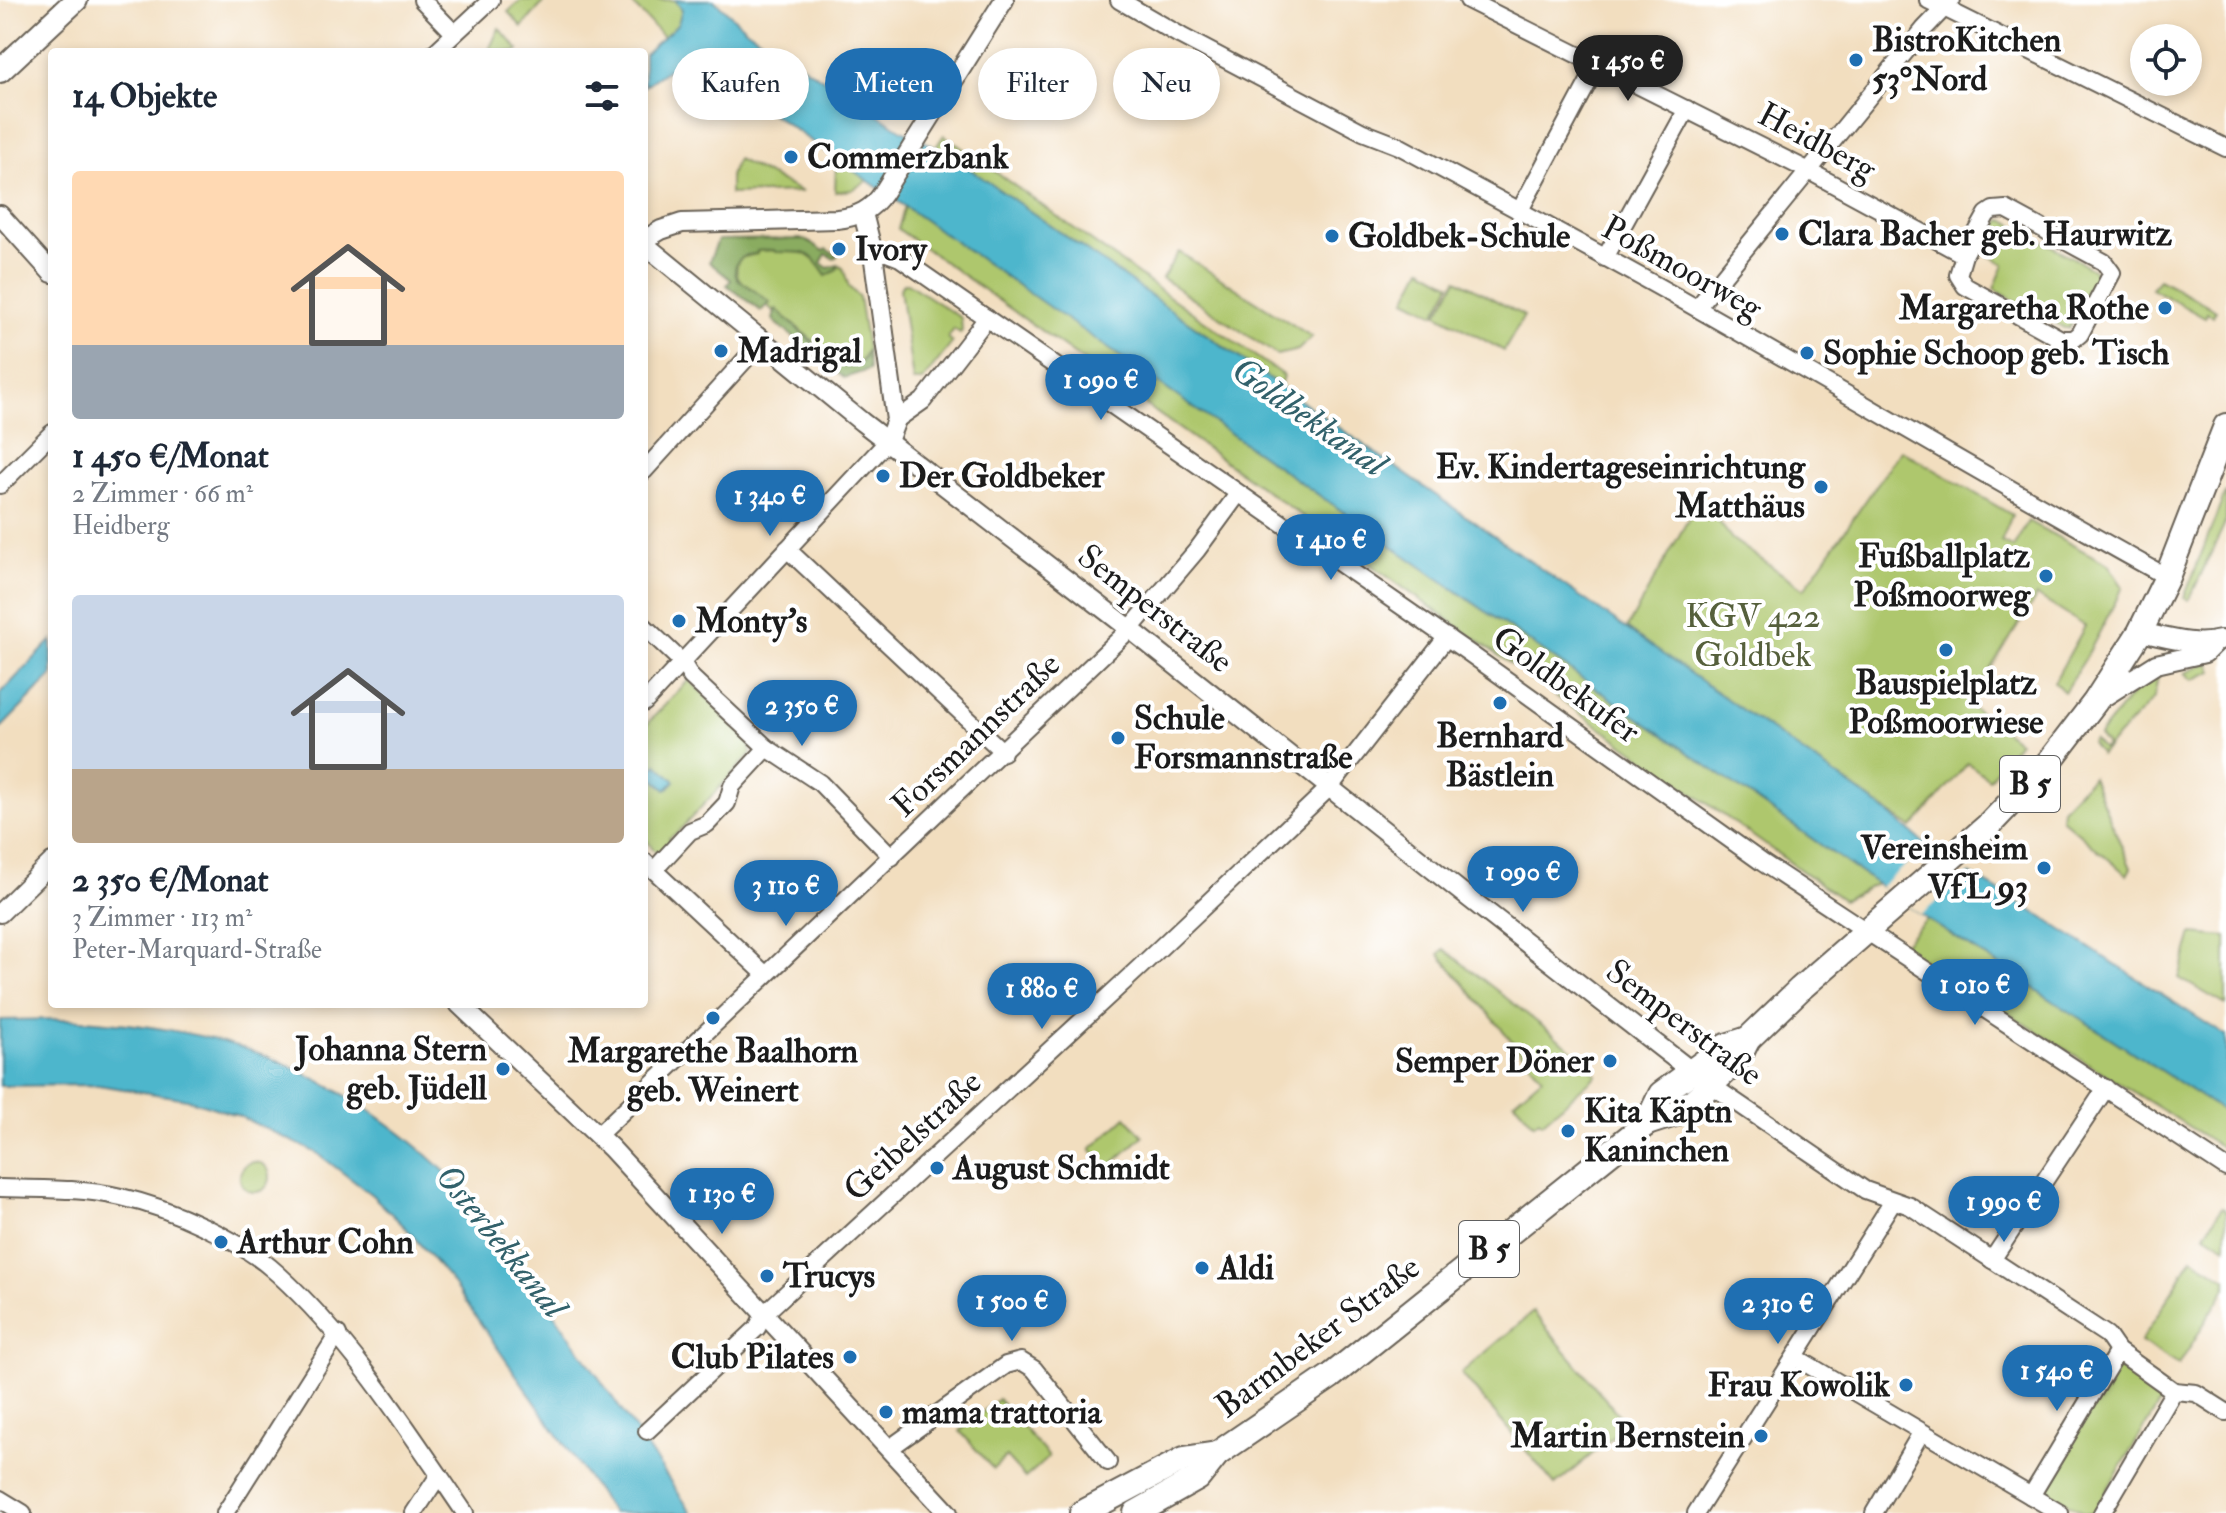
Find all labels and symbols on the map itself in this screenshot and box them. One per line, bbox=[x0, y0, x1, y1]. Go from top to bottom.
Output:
place label: BistroKitchen 53°Nord bbox=[1872, 19, 2062, 101]
pin: 1 450 € bbox=[1554, 35, 1702, 103]
marker: BistroKitchen 53°Nord bbox=[1847, 51, 1865, 69]
street label: Heidberg bbox=[1751, 93, 1884, 192]
place label: Commerzbank bbox=[807, 136, 1009, 179]
marker: Commerzbank bbox=[782, 148, 800, 166]
street label: Poßmoorweg bbox=[1594, 206, 1771, 330]
place label: Clara Bacher geb. Haurwitz bbox=[1798, 213, 2173, 256]
place label: Goldbek-Schule bbox=[1348, 215, 1571, 258]
marker: Clara Bacher geb. Haurwitz bbox=[1773, 225, 1791, 243]
marker: Goldbek-Schule bbox=[1323, 227, 1341, 245]
place label: Ivory bbox=[855, 228, 928, 271]
marker: Ivory bbox=[830, 240, 848, 258]
place label: Margaretha Rothe bbox=[1898, 287, 2150, 330]
marker: Margaretha Rothe bbox=[2156, 299, 2174, 317]
place label: Madrigal bbox=[736, 330, 862, 373]
place label: Sophie Schoop geb. Tisch bbox=[1823, 332, 2170, 375]
marker: Madrigal bbox=[712, 342, 730, 360]
marker: Sophie Schoop geb. Tisch bbox=[1798, 344, 1816, 362]
water label: Goldbekkanal bbox=[1223, 347, 1397, 488]
pin: 1 090 € bbox=[1027, 354, 1175, 422]
place label: Ev. Kindertageseinrichtung Matthäus bbox=[1436, 446, 1806, 528]
place label: Der Goldbeker bbox=[899, 455, 1106, 498]
marker: Der Goldbeker bbox=[874, 467, 892, 485]
pin: 1 340 € bbox=[696, 470, 844, 538]
marker: Ev. Kindertageseinrichtung Matthäus bbox=[1812, 478, 1830, 496]
pin: 1 410 € bbox=[1257, 514, 1405, 582]
street label: Semperstraße bbox=[1069, 535, 1241, 683]
place label: Fußballplatz Poßmoorweg bbox=[1853, 535, 2031, 617]
marker: Fußballplatz Poßmoorweg bbox=[2037, 567, 2055, 585]
park label: KGV 422 Goldbek bbox=[1685, 595, 1821, 677]
place label: Monty's bbox=[694, 600, 808, 643]
marker: Monty's bbox=[670, 612, 688, 630]
street label: Goldbekufer bbox=[1484, 617, 1649, 753]
marker: Bauspielplatz Poßmoorwiese bbox=[1937, 641, 1955, 659]
street label: Forsmannstraße bbox=[882, 644, 1070, 826]
place label: Bauspielplatz Poßmoorwiese bbox=[1848, 662, 2044, 744]
pin: 2 350 € bbox=[728, 680, 876, 748]
marker: Bernhard Bästlein bbox=[1491, 694, 1509, 712]
place label: Schule Forsmannstraße bbox=[1134, 697, 1353, 779]
place label: Bernhard Bästlein bbox=[1436, 715, 1564, 797]
marker: Schule Forsmannstraße bbox=[1109, 729, 1127, 747]
road number: B 5 bbox=[2000, 756, 2060, 812]
place label: Vereinsheim VfL 93 bbox=[1859, 827, 2029, 909]
pin: 1 090 € bbox=[1449, 846, 1597, 914]
marker: Vereinsheim VfL 93 bbox=[2035, 859, 2053, 877]
pin: 3 110 € bbox=[712, 860, 860, 928]
street label: Semperstraße bbox=[1597, 950, 1771, 1096]
pin: 1 010 € bbox=[1901, 959, 2049, 1027]
pin: 1 880 € bbox=[968, 963, 1116, 1031]
marker: Margarethe Baalhorn geb. Weinert bbox=[704, 1009, 722, 1027]
place label: Johanna Stern geb. Jüdell bbox=[293, 1028, 487, 1110]
place label: Margarethe Baalhorn geb. Weinert bbox=[567, 1030, 859, 1112]
place label: Semper Döner bbox=[1395, 1040, 1595, 1083]
marker: Semper Döner bbox=[1601, 1052, 1619, 1070]
marker: Johanna Stern geb. Jüdell bbox=[494, 1060, 512, 1078]
street label: Geibelstraße bbox=[835, 1061, 991, 1211]
place label: Kita Käptn Kaninchen bbox=[1584, 1090, 1733, 1172]
marker: Kita Käptn Kaninchen bbox=[1559, 1122, 1577, 1140]
place label: August Schmidt bbox=[951, 1147, 1170, 1190]
water label: Osterbekkanal bbox=[425, 1155, 578, 1329]
marker: August Schmidt bbox=[928, 1159, 946, 1177]
pin: 1 130 € bbox=[648, 1168, 796, 1236]
pin: 1 990 € bbox=[1930, 1176, 2078, 1244]
place label: Arthur Cohn bbox=[235, 1221, 414, 1264]
road number: B 5 bbox=[1459, 1221, 1519, 1277]
marker: Arthur Cohn bbox=[212, 1233, 230, 1251]
street label: Barmbeker Straße bbox=[1207, 1246, 1429, 1428]
place label: Aldi bbox=[1216, 1247, 1274, 1290]
place label: Trucys bbox=[782, 1255, 876, 1298]
marker: Aldi bbox=[1193, 1259, 1211, 1277]
marker: Trucys bbox=[758, 1267, 776, 1285]
pin: 1 500 € bbox=[938, 1275, 1086, 1343]
pin: 2 310 € bbox=[1704, 1278, 1852, 1346]
place label: Club Pilates bbox=[671, 1336, 834, 1379]
pin: 1 540 € bbox=[1983, 1345, 2131, 1413]
marker: Club Pilates bbox=[841, 1348, 859, 1366]
place label: Frau Kowolik bbox=[1708, 1364, 1891, 1407]
marker: Frau Kowolik bbox=[1897, 1376, 1915, 1394]
place label: mama trattoria bbox=[902, 1391, 1103, 1434]
marker: mama trattoria bbox=[877, 1403, 895, 1421]
place label: Martin Bernstein bbox=[1510, 1415, 1745, 1458]
marker: Martin Bernstein bbox=[1752, 1427, 1770, 1445]

